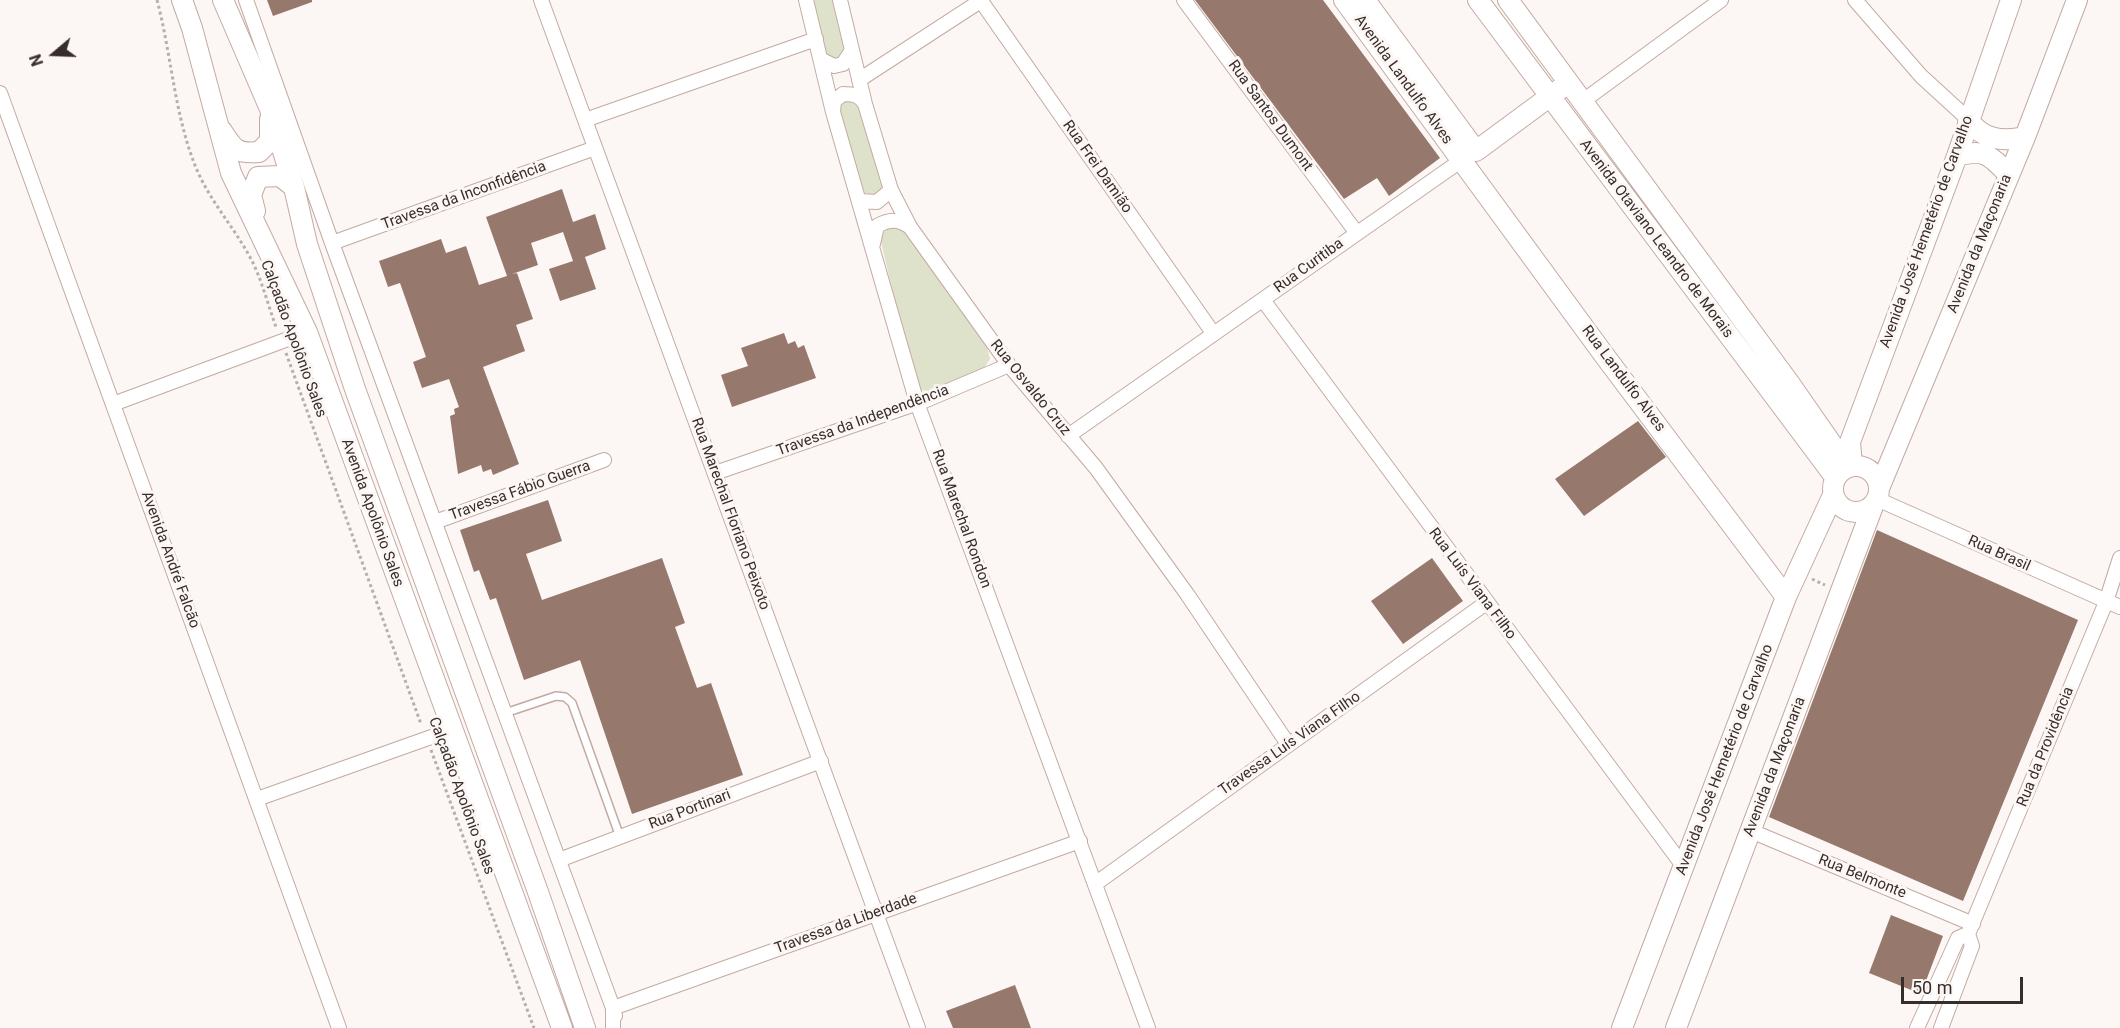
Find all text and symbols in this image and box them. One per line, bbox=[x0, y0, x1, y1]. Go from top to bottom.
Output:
street label: Avenida Landulfo Alves bbox=[1350, 12, 1456, 148]
north arrow bbox=[24, 24, 84, 84]
text: N bbox=[26, 52, 47, 68]
street label: Rua Santos Dumont bbox=[1224, 57, 1316, 175]
street label: Avenida José Hemetério de Carvalho bbox=[1877, 113, 1977, 351]
street label: Rua Frei Damião bbox=[1058, 117, 1136, 217]
street label: Avenida Otaviano Leandro de Morais bbox=[1575, 136, 1737, 342]
street label: Travessa da Inconfidência bbox=[379, 158, 549, 234]
street label: Avenida da Maçonaria bbox=[1944, 172, 2016, 316]
street label: Rua Curitiba bbox=[1271, 235, 1347, 297]
street label: Calçadão Apolônio Sales bbox=[256, 258, 330, 420]
street label: Rua Landulfo Alves bbox=[1577, 322, 1669, 436]
street label: Rua Osvaldo Cruz bbox=[986, 337, 1074, 439]
street label: Travessa da Independência bbox=[774, 381, 952, 461]
street label: Rua Marechal Floriano Peixoto bbox=[687, 415, 773, 613]
street label: Avenida Apolônio Sales bbox=[337, 436, 407, 590]
street label: Rua Marechal Rondon bbox=[927, 447, 995, 591]
street label: Travessa Fábio Guerra bbox=[447, 457, 593, 525]
street label: Avenida André Falcão bbox=[137, 489, 203, 631]
street label: Rua Luís Viana Filho bbox=[1424, 525, 1520, 643]
street label: Rua Brasil bbox=[1965, 532, 2033, 576]
street label: Avenida José Hemetério de Carvalho bbox=[1673, 642, 1777, 878]
street label: Rua da Providência bbox=[2014, 684, 2078, 810]
street label: Travessa Luís Viana Filho bbox=[1216, 688, 1364, 800]
street label: Avenida da Maçonaria bbox=[1740, 695, 1810, 839]
street label: Calçadão Apolônio Sales bbox=[424, 715, 498, 877]
street label: Rua Portinari bbox=[646, 786, 734, 834]
street label: Rua Belmonte bbox=[1815, 851, 1909, 903]
street label: Travessa da Liberdade bbox=[772, 890, 920, 958]
scale bar bbox=[1904, 965, 2026, 1003]
text: 50 m bbox=[1912, 977, 1952, 998]

